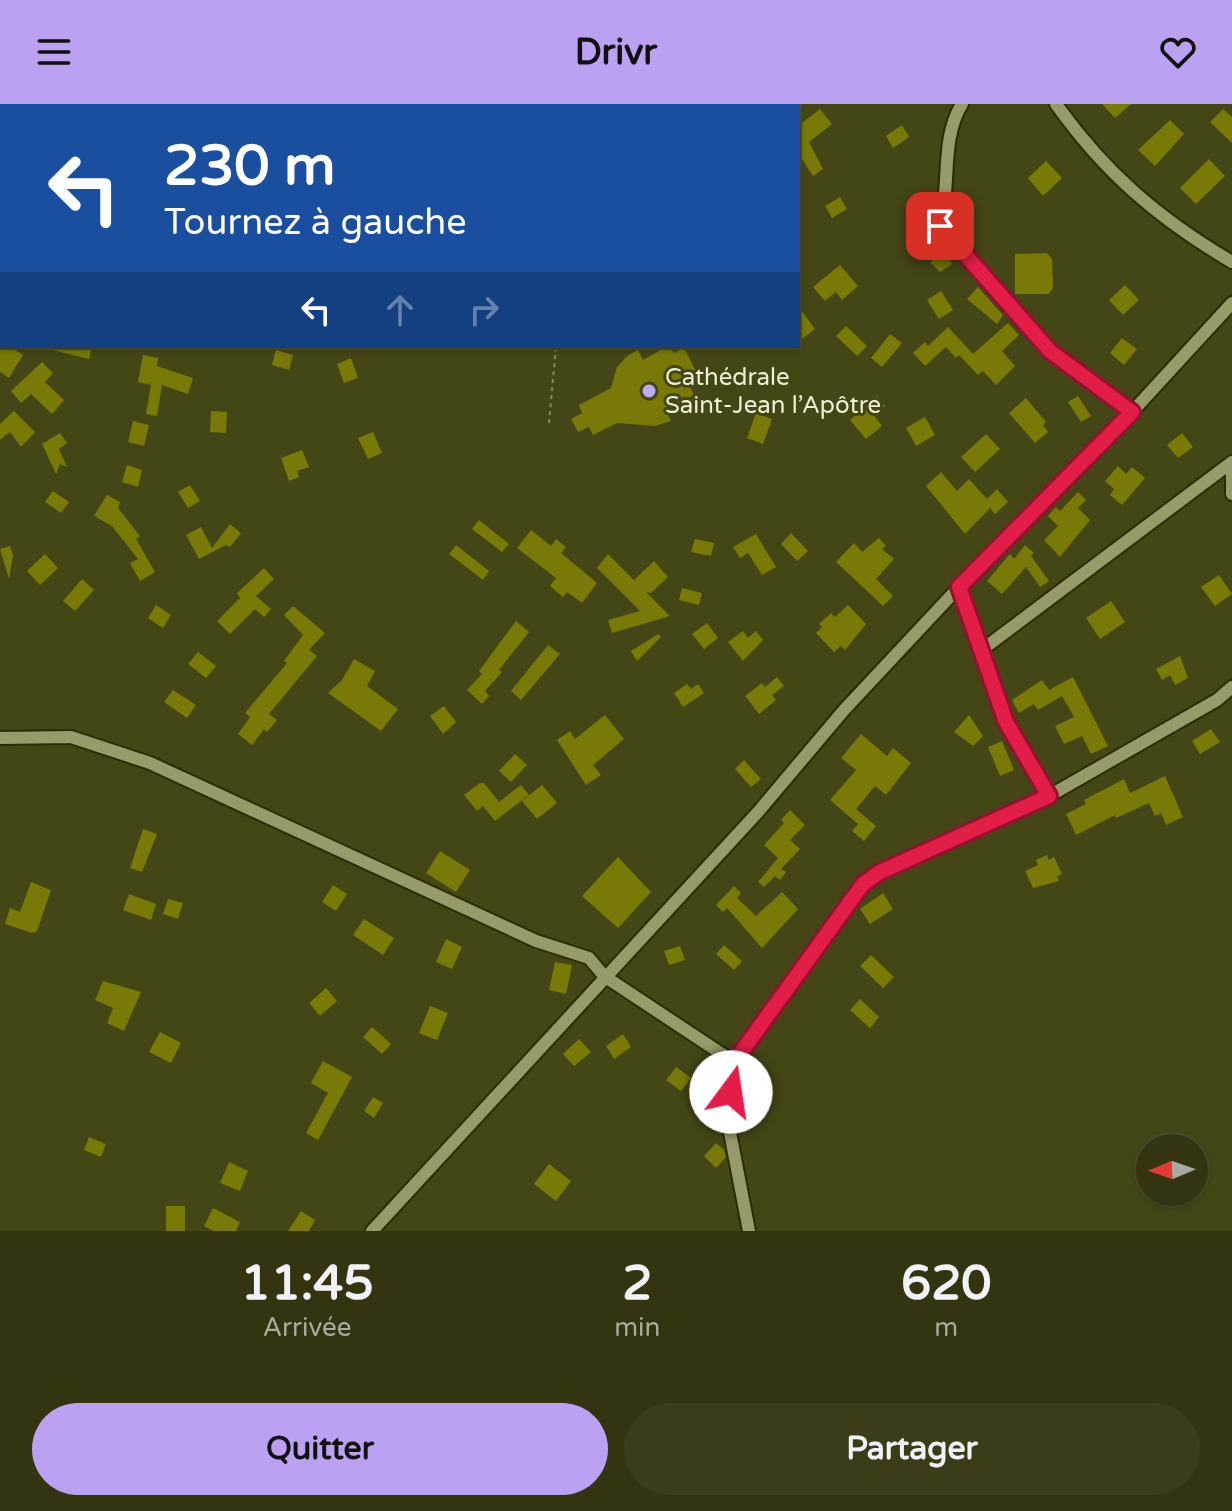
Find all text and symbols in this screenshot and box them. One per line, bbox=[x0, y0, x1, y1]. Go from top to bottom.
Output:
icon: menu bbox=[32, 30, 76, 74]
icon: heart bbox=[1156, 30, 1200, 74]
text: Drivr bbox=[575, 31, 657, 74]
text: 230 m bbox=[164, 133, 335, 200]
icon: left bbox=[32, 136, 136, 240]
pin bbox=[906, 192, 974, 260]
text: Tournez à gauche bbox=[164, 201, 467, 244]
icon: arrive bbox=[918, 204, 962, 248]
icon: left bbox=[294, 288, 338, 332]
icon: ahead bbox=[378, 288, 422, 332]
icon: right bbox=[462, 288, 506, 332]
place label: Cathédrale Saint-Jean l’Apôtre bbox=[665, 363, 881, 420]
marker: Cathédrale Saint-Jean l’Apôtre bbox=[640, 382, 658, 400]
position arrow bbox=[689, 1050, 773, 1134]
north arrow bbox=[1136, 1134, 1208, 1206]
map controls bbox=[1136, 1134, 1208, 1206]
text: 11:45 bbox=[241, 1255, 374, 1313]
text: 2 bbox=[622, 1255, 652, 1313]
text: 620 bbox=[901, 1255, 991, 1313]
text: Arrivée bbox=[263, 1312, 351, 1343]
text: min bbox=[614, 1312, 660, 1343]
text: m bbox=[934, 1312, 958, 1343]
button: Quitter bbox=[32, 1403, 608, 1495]
button: Partager bbox=[624, 1403, 1200, 1495]

